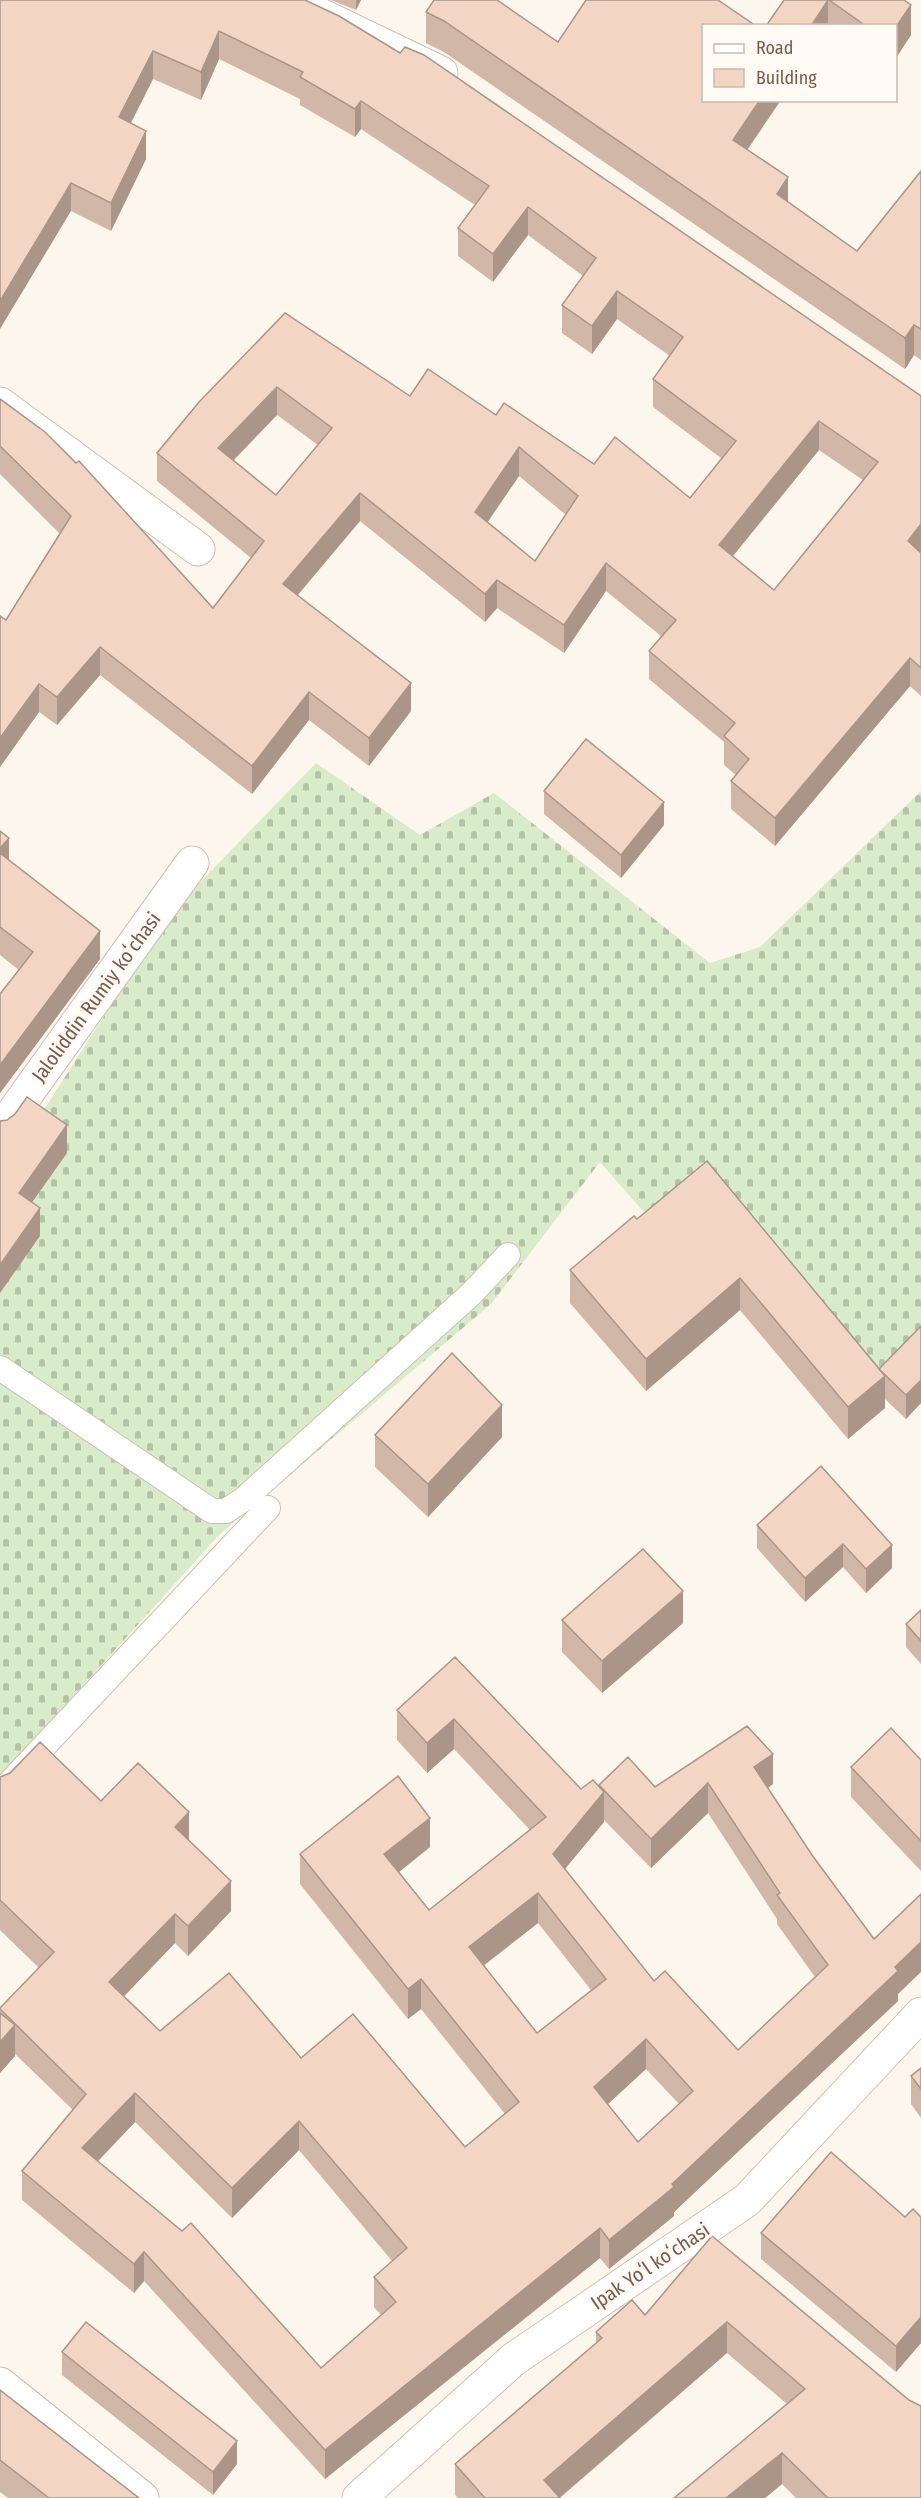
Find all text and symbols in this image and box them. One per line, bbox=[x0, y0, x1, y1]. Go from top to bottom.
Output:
legend bbox=[702, 24, 897, 102]
text: Road bbox=[756, 37, 793, 59]
text: Building bbox=[756, 67, 817, 89]
street label: Jaloliddin Rumiy koʻchasi bbox=[26, 907, 166, 1087]
street label: Ipak Yoʻl koʻchasi bbox=[586, 2217, 714, 2315]

